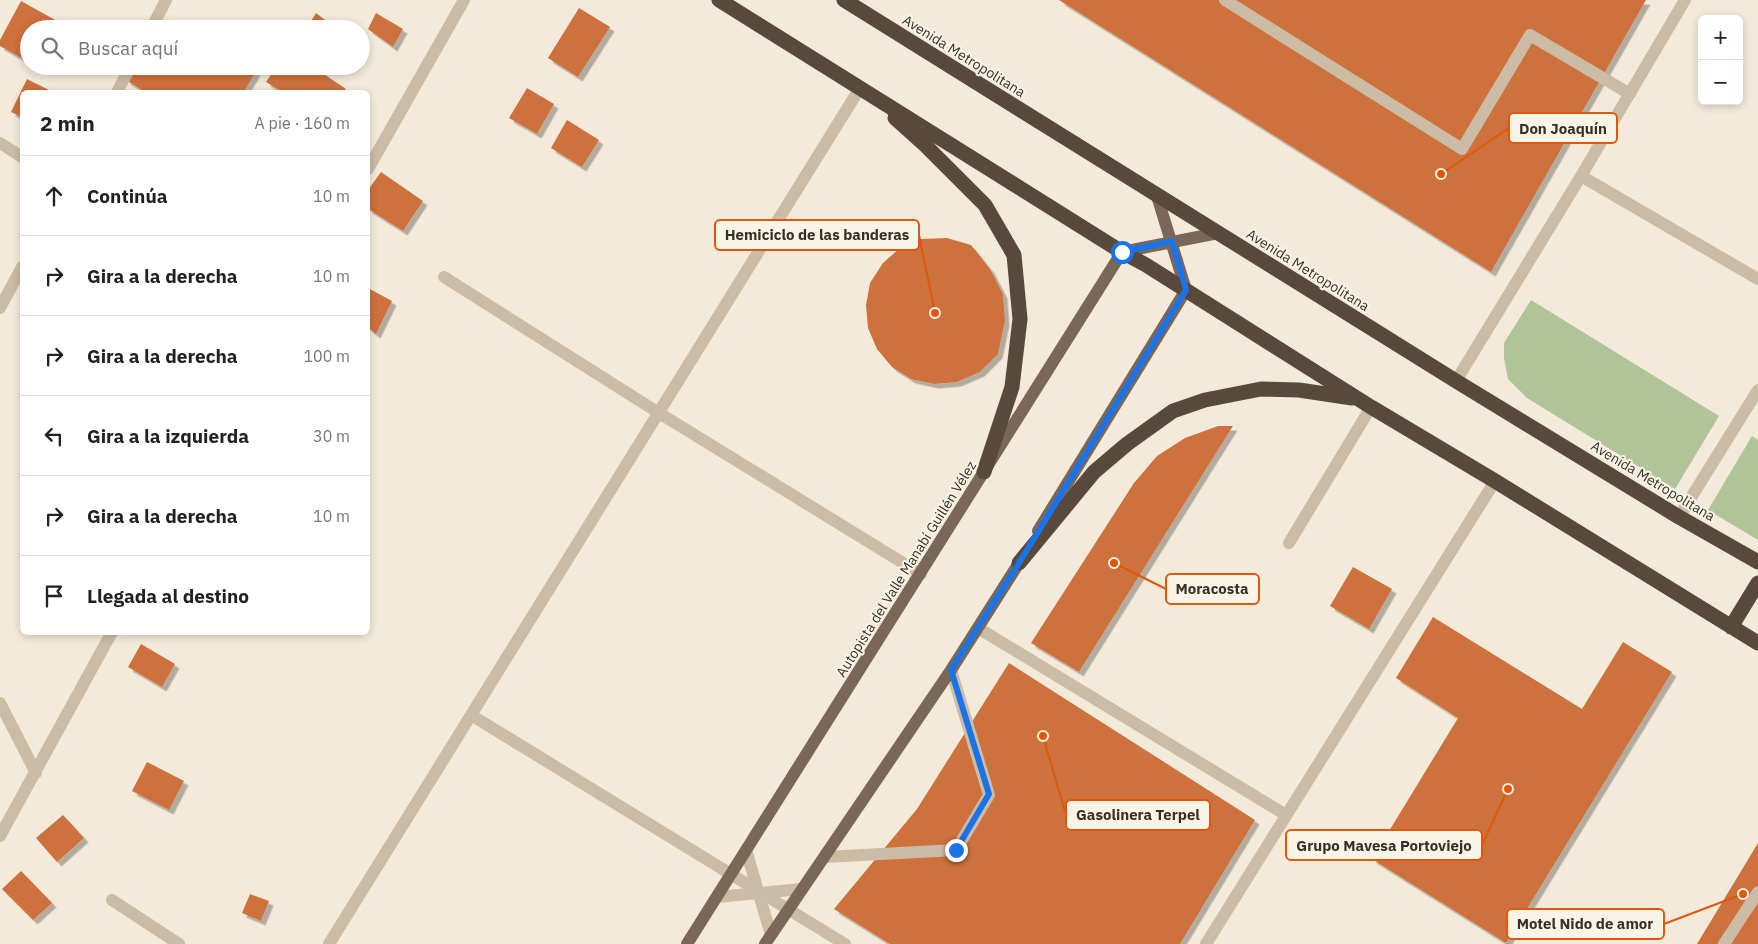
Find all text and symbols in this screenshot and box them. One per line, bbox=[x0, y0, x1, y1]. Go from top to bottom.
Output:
street label: Avenida Metropolitana bbox=[899, 11, 1029, 101]
map controls bbox=[1698, 15, 1743, 105]
button: + bbox=[1698, 15, 1743, 60]
search box bbox=[20, 20, 370, 75]
icon: search bbox=[38, 34, 66, 62]
text: Buscar aquí bbox=[78, 36, 178, 60]
button: − bbox=[1698, 60, 1743, 105]
text: 2 min bbox=[40, 109, 95, 137]
text: A pie · 160 m bbox=[255, 113, 350, 133]
callout: Don Joaquín bbox=[1509, 113, 1617, 143]
text: Don Joaquín bbox=[1519, 119, 1607, 138]
icon: ahead bbox=[40, 182, 68, 210]
text: Continúa bbox=[87, 184, 168, 208]
text: 10 m bbox=[313, 186, 350, 206]
callout: Hemiciclo de las banderas bbox=[715, 220, 919, 250]
text: Hemiciclo de las banderas bbox=[725, 225, 910, 244]
street label: Avenida Metropolitana bbox=[1243, 225, 1373, 315]
route start bbox=[1111, 241, 1134, 264]
icon: right bbox=[40, 262, 68, 290]
text: Gira a la derecha bbox=[87, 264, 238, 288]
text: 10 m bbox=[313, 266, 350, 286]
icon: right bbox=[40, 342, 68, 370]
text: Gira a la derecha bbox=[87, 344, 238, 368]
text: 100 m bbox=[303, 346, 350, 366]
icon: left bbox=[40, 422, 68, 450]
text: Gira a la izquierda bbox=[87, 424, 249, 448]
text: 30 m bbox=[313, 426, 350, 446]
street label: Avenida Metropolitana bbox=[1588, 437, 1719, 525]
street label: Autopista del Valle Manabí Guillén Vélez bbox=[832, 457, 980, 680]
icon: right bbox=[40, 502, 68, 530]
text: Gira a la derecha bbox=[87, 504, 238, 528]
text: 10 m bbox=[313, 506, 350, 526]
callout: Moracosta bbox=[1166, 574, 1259, 604]
text: Moracosta bbox=[1176, 579, 1249, 598]
icon: arrive bbox=[40, 582, 68, 610]
text: Llegada al destino bbox=[87, 584, 249, 608]
callout: Gasolinera Terpel bbox=[1066, 800, 1210, 830]
text: Gasolinera Terpel bbox=[1076, 805, 1200, 824]
callout: Grupo Mavesa Portoviejo bbox=[1286, 830, 1482, 860]
text: Grupo Mavesa Portoviejo bbox=[1296, 836, 1472, 855]
route end bbox=[945, 839, 968, 862]
callout: Motel Nido de amor bbox=[1507, 909, 1664, 939]
text: Motel Nido de amor bbox=[1517, 914, 1653, 933]

